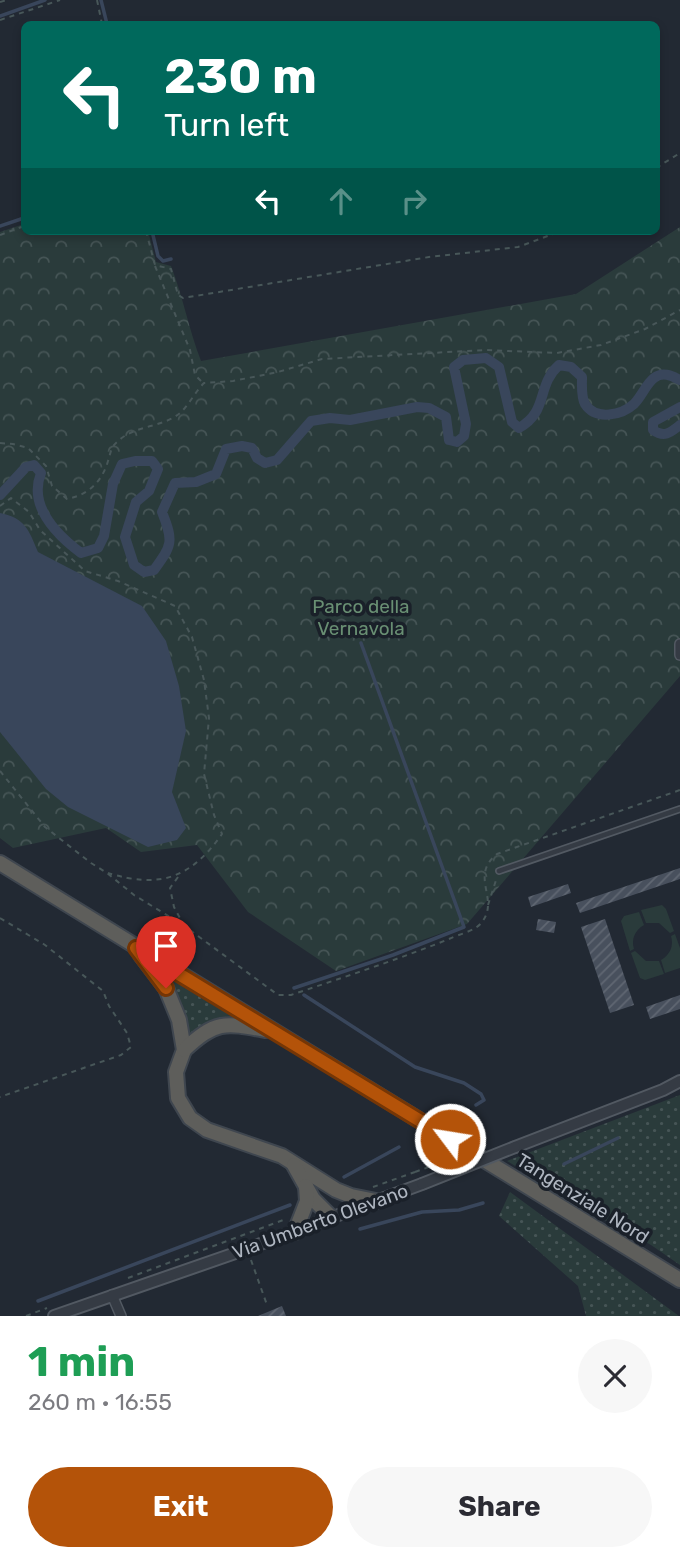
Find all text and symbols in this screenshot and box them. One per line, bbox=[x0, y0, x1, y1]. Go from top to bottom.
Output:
text: 230 m bbox=[164, 47, 317, 105]
icon: left bbox=[49, 49, 140, 140]
text: Turn left bbox=[164, 106, 289, 144]
icon: left bbox=[249, 182, 287, 220]
icon: ahead bbox=[322, 182, 360, 220]
icon: right bbox=[395, 182, 433, 220]
park label: Parco della Vernavola bbox=[312, 595, 410, 640]
pin bbox=[136, 916, 196, 988]
icon: arrive bbox=[147, 927, 185, 965]
position arrow bbox=[413, 1102, 487, 1176]
street label: Tangenziale Nord bbox=[512, 1148, 653, 1248]
street label: Via Umberto Olevano bbox=[229, 1179, 411, 1264]
text: 1 min bbox=[28, 1337, 135, 1387]
button: close bbox=[578, 1339, 652, 1413]
text: 260 m · 16:55 bbox=[28, 1388, 172, 1416]
button: Exit bbox=[28, 1467, 333, 1547]
button: Share bbox=[347, 1467, 652, 1547]

